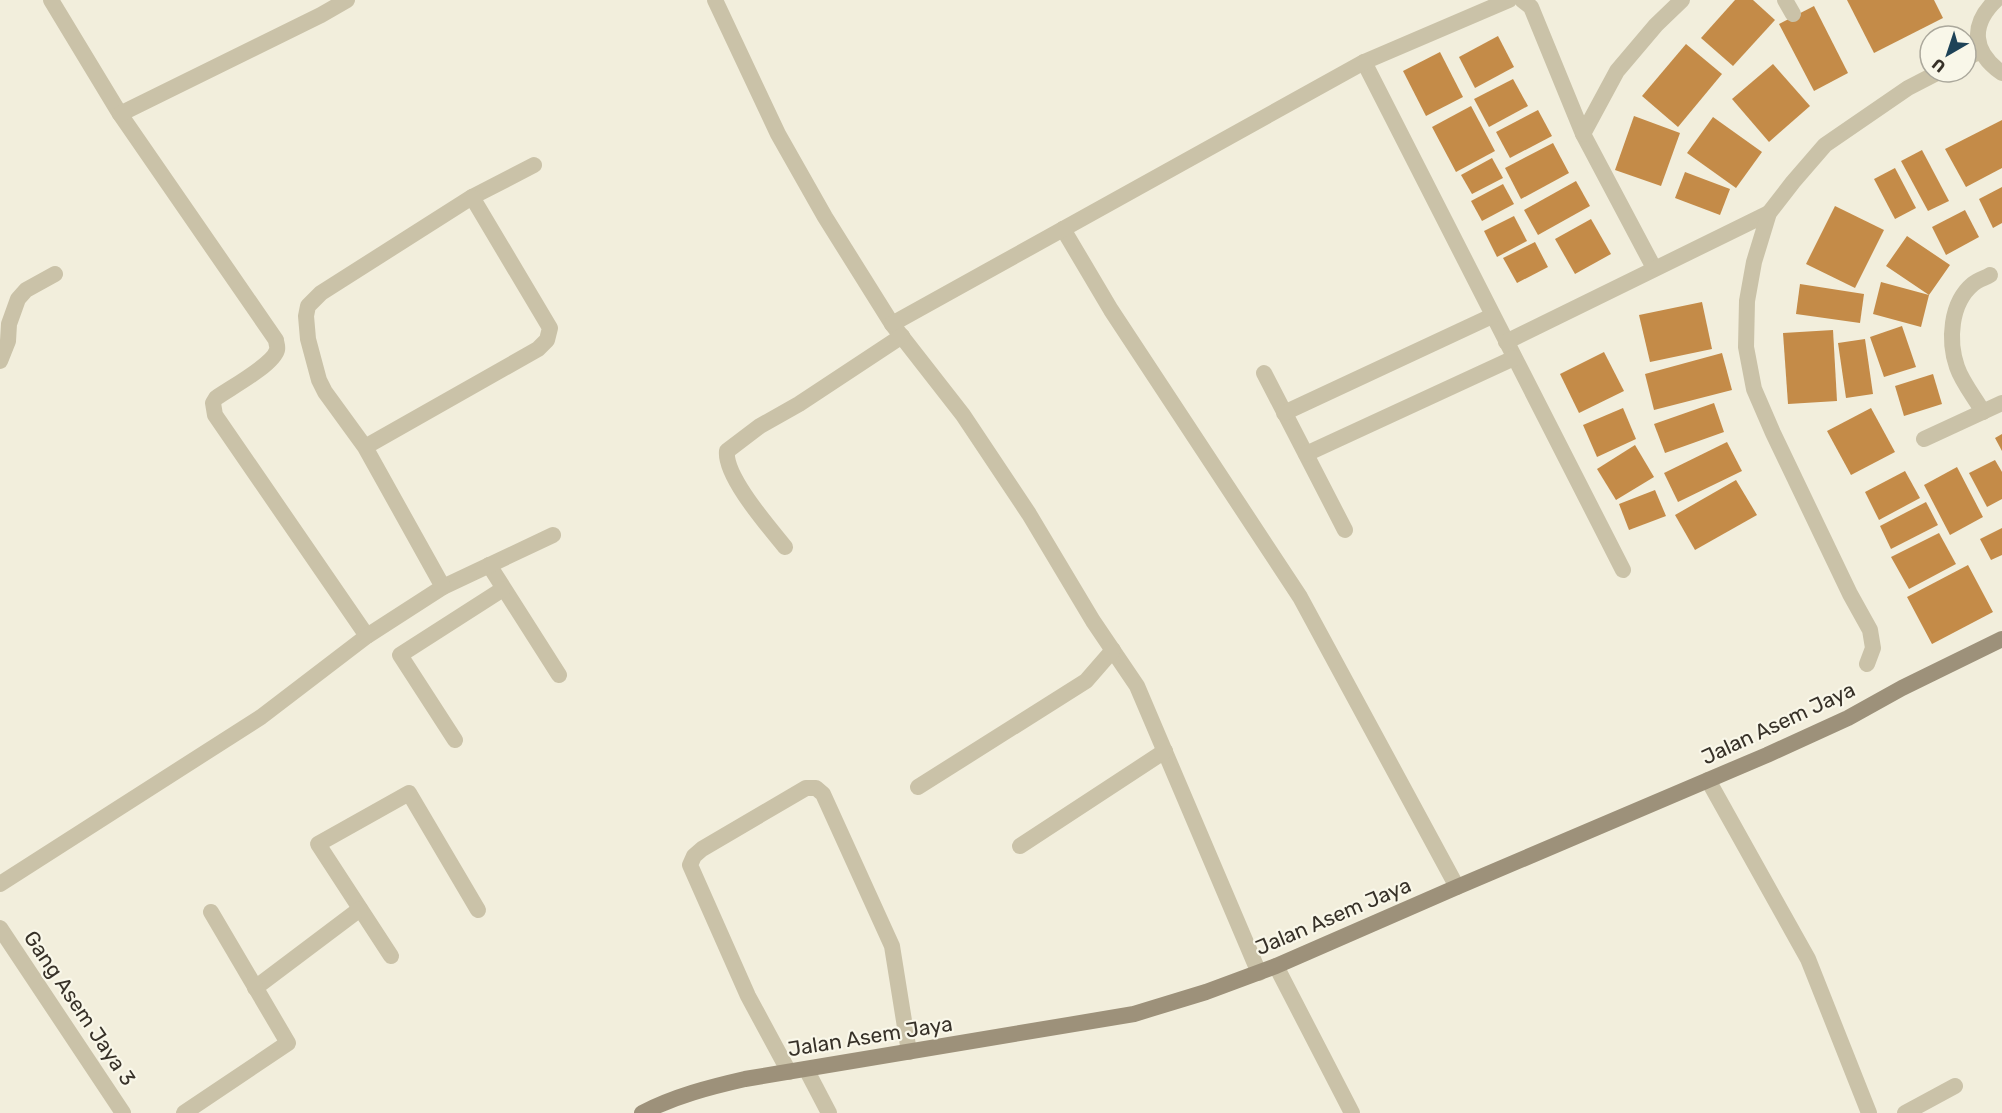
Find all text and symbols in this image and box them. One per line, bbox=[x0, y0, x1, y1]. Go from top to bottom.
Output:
north arrow bbox=[1918, 24, 1978, 84]
text: U bbox=[1928, 54, 1949, 76]
street label: Jalan Asem Jaya bbox=[1697, 676, 1859, 770]
street label: Jalan Asem Jaya bbox=[1251, 872, 1415, 960]
street label: Gang Asem Jaya 3 bbox=[19, 926, 141, 1090]
street label: Jalan Asem Jaya bbox=[786, 1011, 954, 1061]

